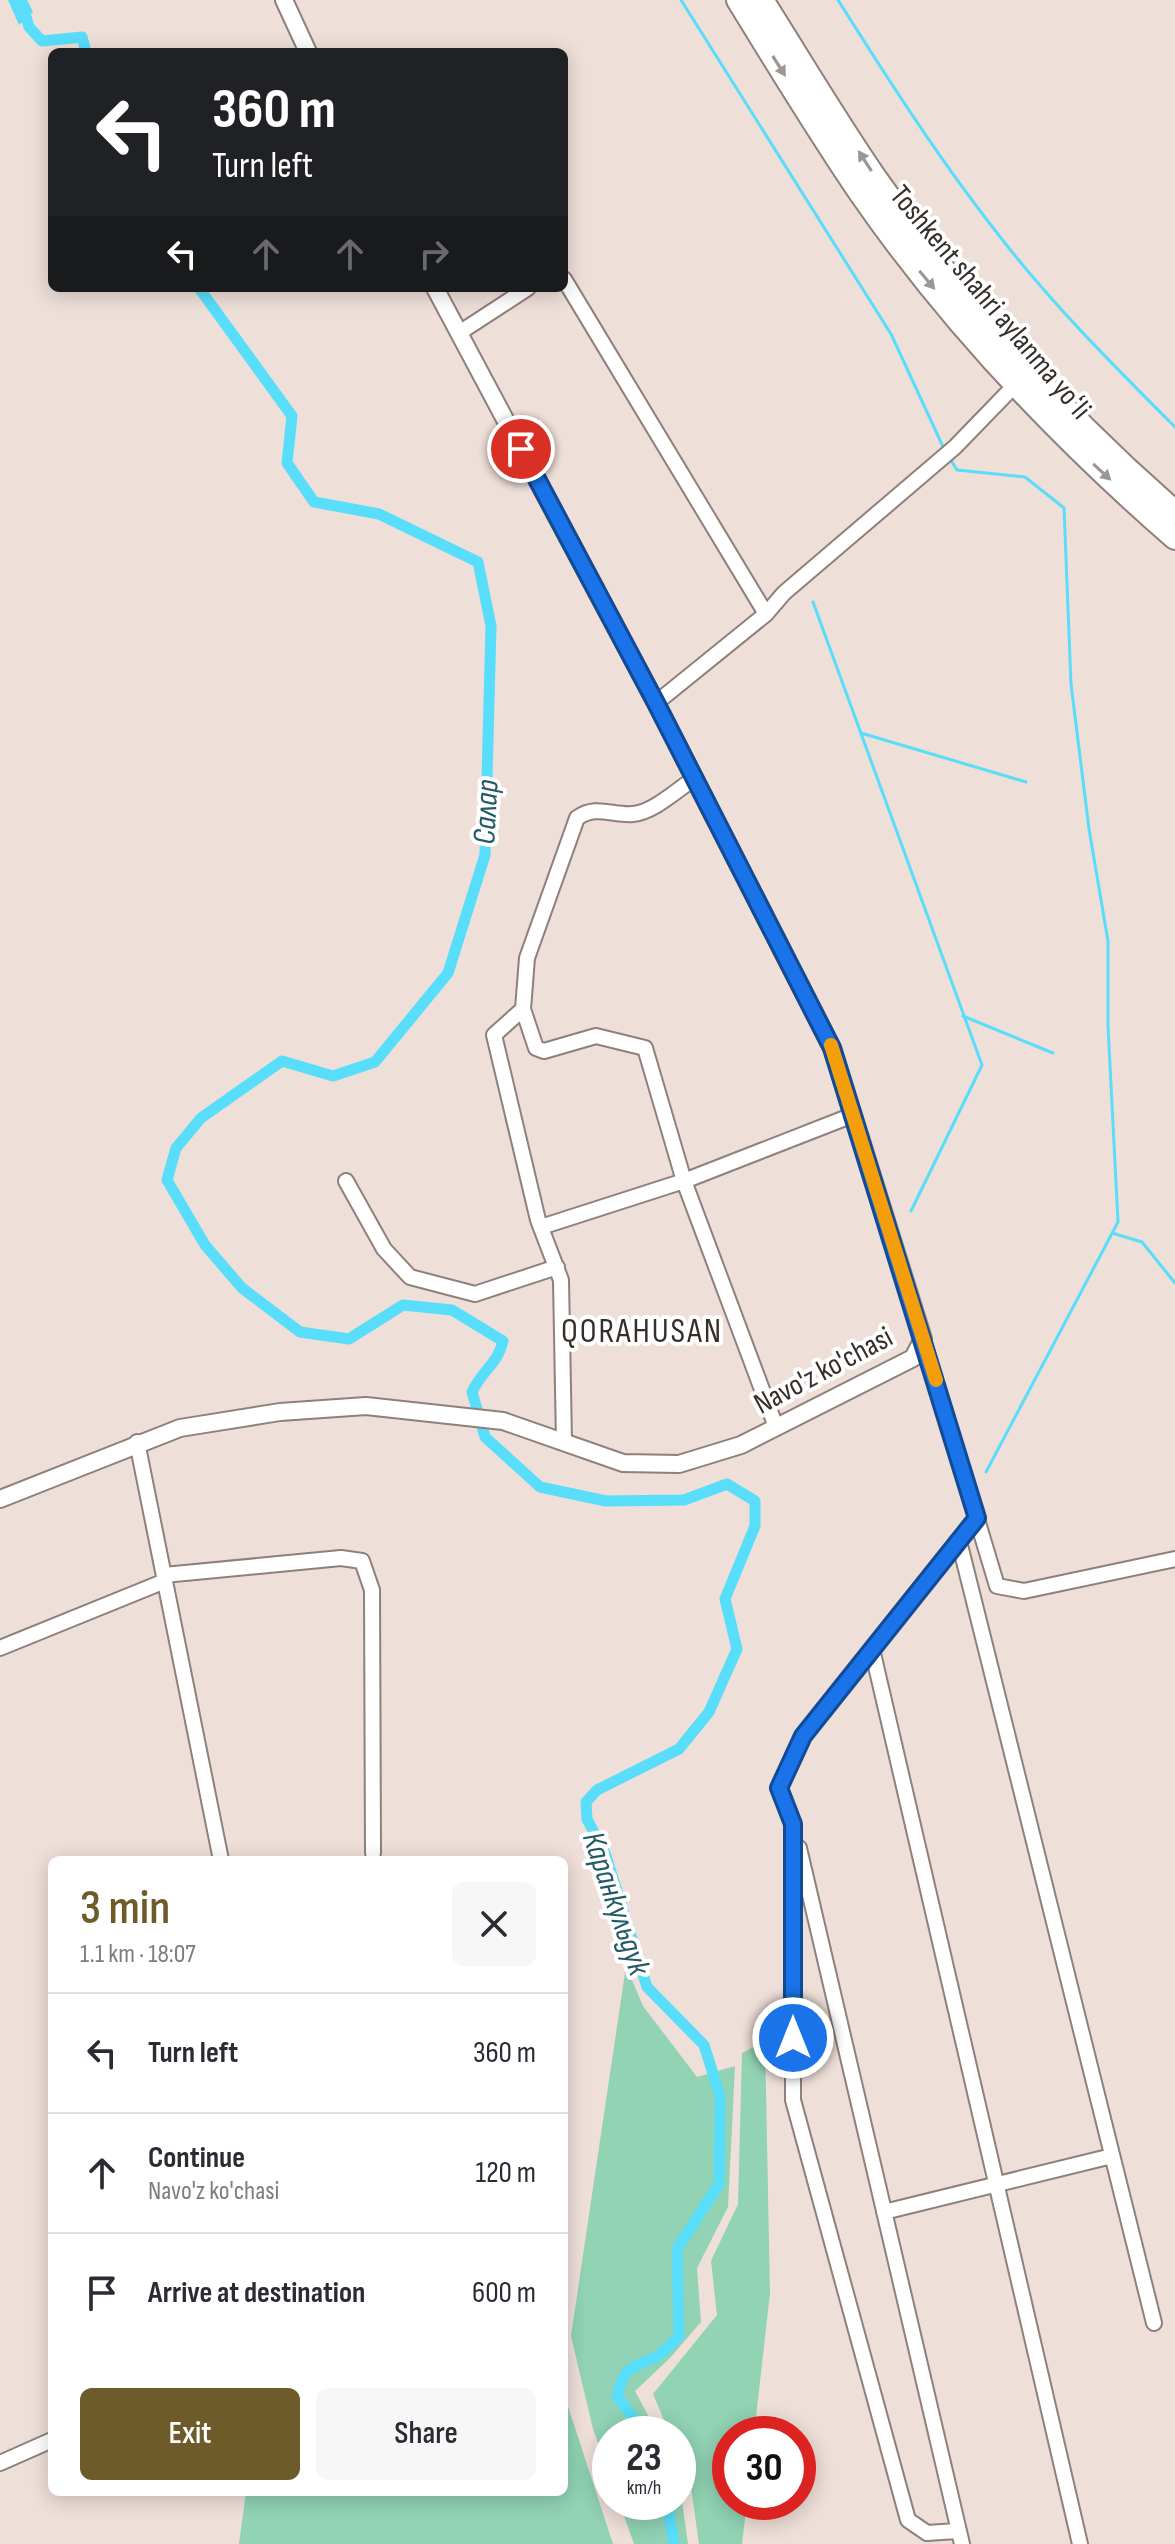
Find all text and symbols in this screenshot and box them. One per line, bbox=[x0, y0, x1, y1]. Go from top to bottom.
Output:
one-way arrow bbox=[772, 55, 786, 77]
text: 360 m bbox=[212, 77, 336, 144]
icon: left bbox=[80, 80, 184, 184]
text: Turn left bbox=[212, 145, 313, 188]
one-way arrow bbox=[858, 150, 872, 172]
street label: Toshkent shahri aylanma yoʻli bbox=[882, 178, 1098, 427]
icon: left bbox=[160, 232, 204, 276]
icon: ahead bbox=[244, 232, 288, 276]
icon: ahead bbox=[328, 232, 372, 276]
icon: right bbox=[412, 232, 456, 276]
one-way arrow bbox=[917, 270, 935, 290]
pin bbox=[487, 415, 555, 483]
icon: arrive bbox=[499, 427, 543, 471]
one-way arrow bbox=[1092, 463, 1111, 481]
water label: Салар bbox=[465, 779, 508, 845]
district label: QORAHUSAN bbox=[561, 1311, 723, 1352]
street label: Navo'z ko'chasi bbox=[748, 1319, 899, 1422]
water label: Каранкульдук bbox=[573, 1827, 659, 1981]
text: 3 min bbox=[80, 1880, 170, 1937]
button: close bbox=[452, 1882, 536, 1966]
text: 1.1 km · 18:07 bbox=[80, 1939, 196, 1970]
position arrow bbox=[751, 1996, 835, 2080]
icon: left bbox=[80, 2031, 124, 2075]
text: Turn left bbox=[148, 2035, 238, 2071]
text: 360 m bbox=[473, 2035, 536, 2071]
text: Continue bbox=[148, 2140, 245, 2176]
icon: ahead bbox=[80, 2151, 124, 2195]
text: 120 m bbox=[475, 2155, 536, 2191]
text: Navo'z ko'chasi bbox=[148, 2176, 279, 2207]
icon: arrive bbox=[80, 2271, 124, 2315]
text: Arrive at destination bbox=[148, 2275, 365, 2311]
text: 600 m bbox=[472, 2275, 536, 2311]
button: Exit bbox=[80, 2388, 300, 2480]
button: Share bbox=[316, 2388, 536, 2480]
speed limit sign: 30 bbox=[712, 2416, 816, 2520]
text: 23 bbox=[626, 2434, 662, 2482]
text: km/h bbox=[627, 2476, 661, 2500]

